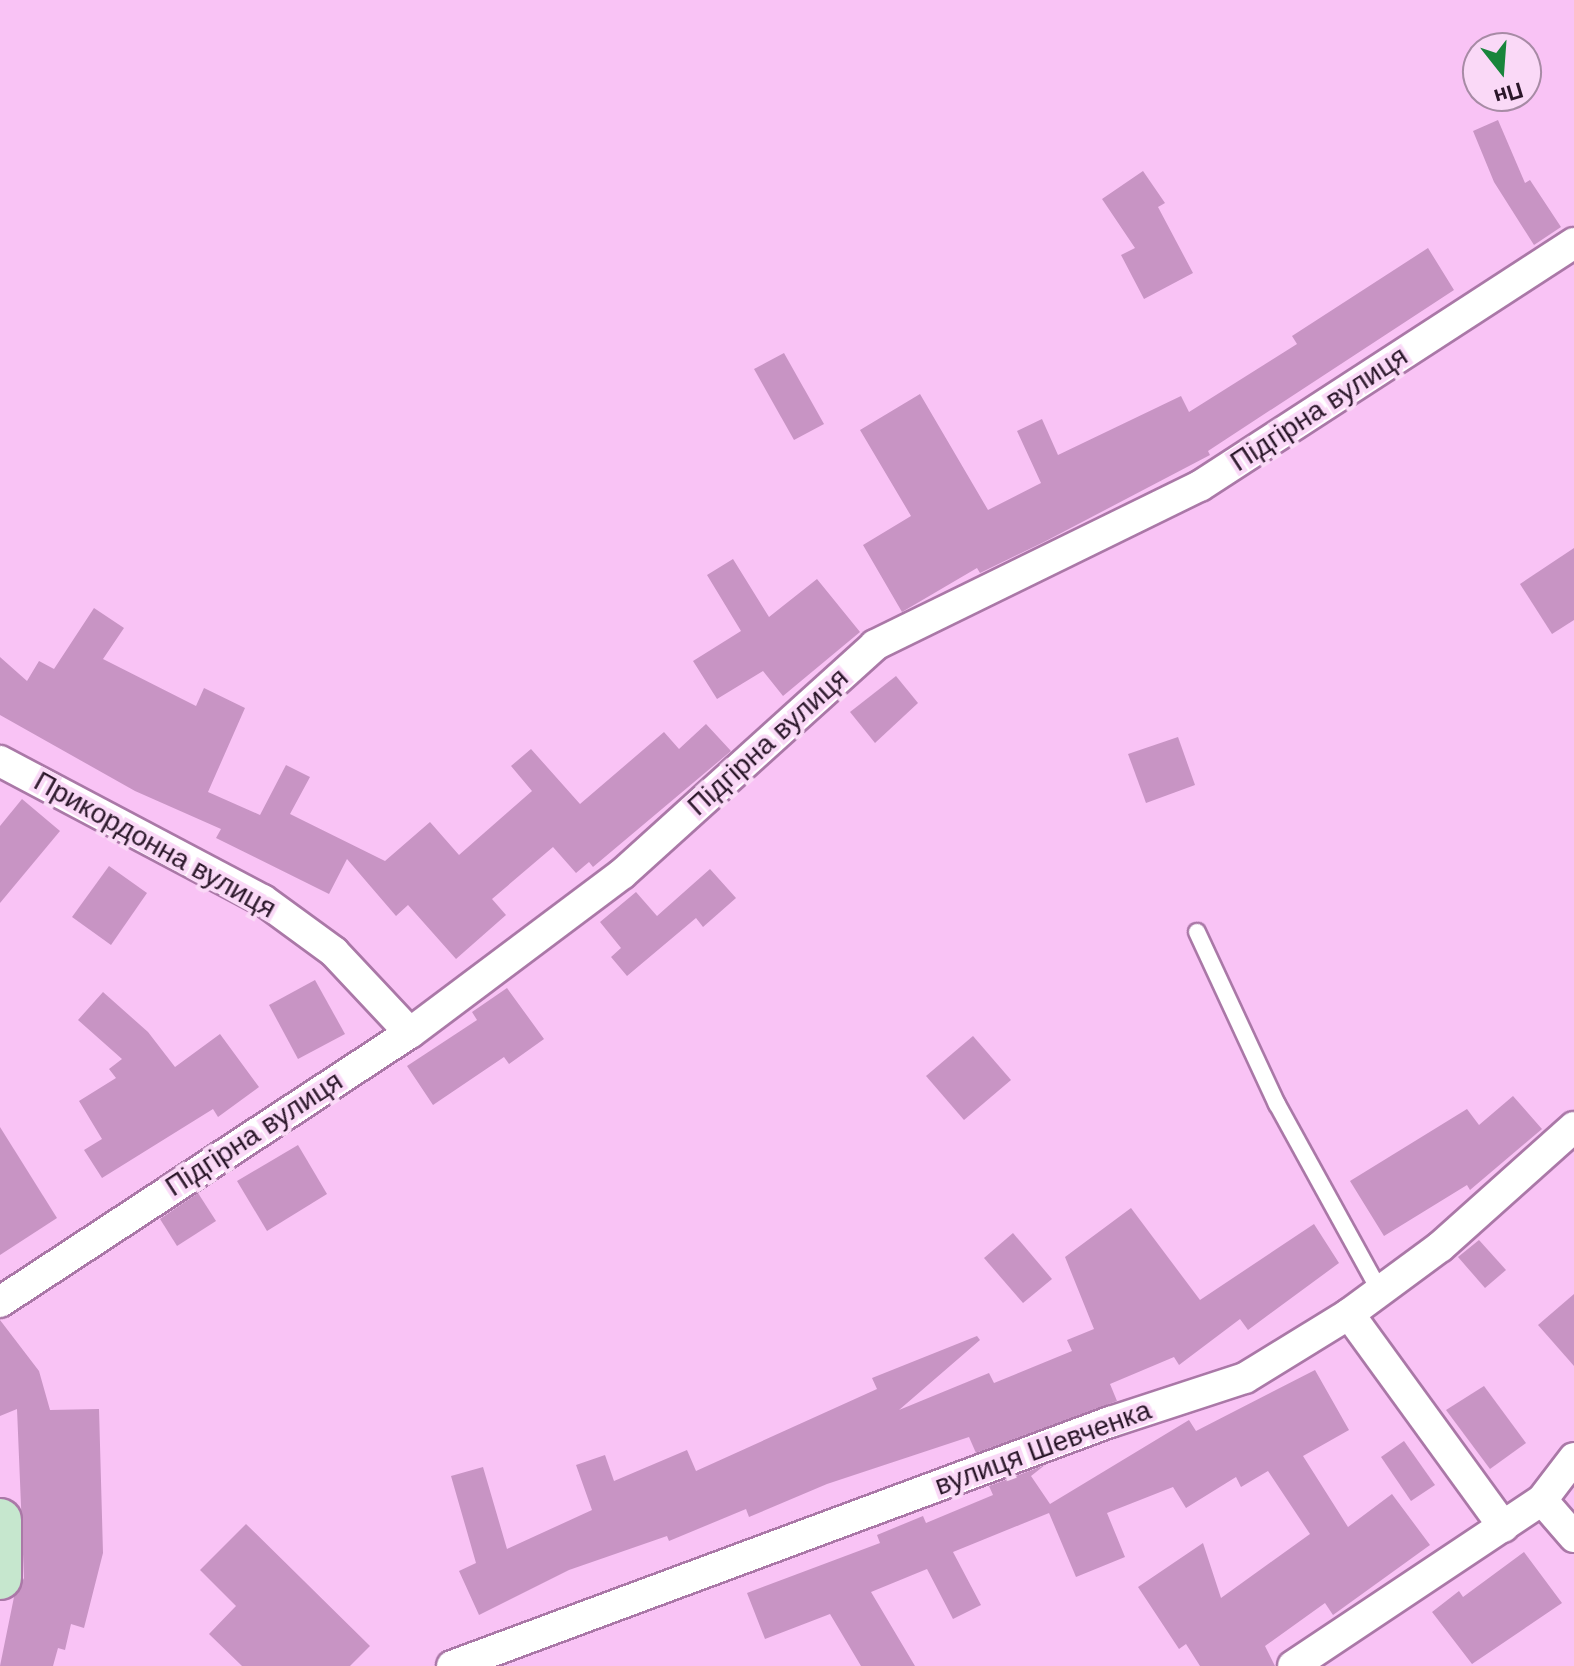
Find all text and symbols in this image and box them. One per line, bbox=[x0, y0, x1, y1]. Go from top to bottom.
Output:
north arrow bbox=[1462, 32, 1542, 112]
text: Пн bbox=[1491, 77, 1526, 110]
street label: Підгірна вулиця bbox=[1224, 339, 1414, 479]
street label: Підгірна вулиця bbox=[681, 661, 855, 823]
street label: Прикордонна вулиця bbox=[28, 765, 282, 925]
street label: Підгірна вулиця bbox=[159, 1064, 349, 1204]
street label: вулиця Шевченка bbox=[930, 1393, 1156, 1503]

